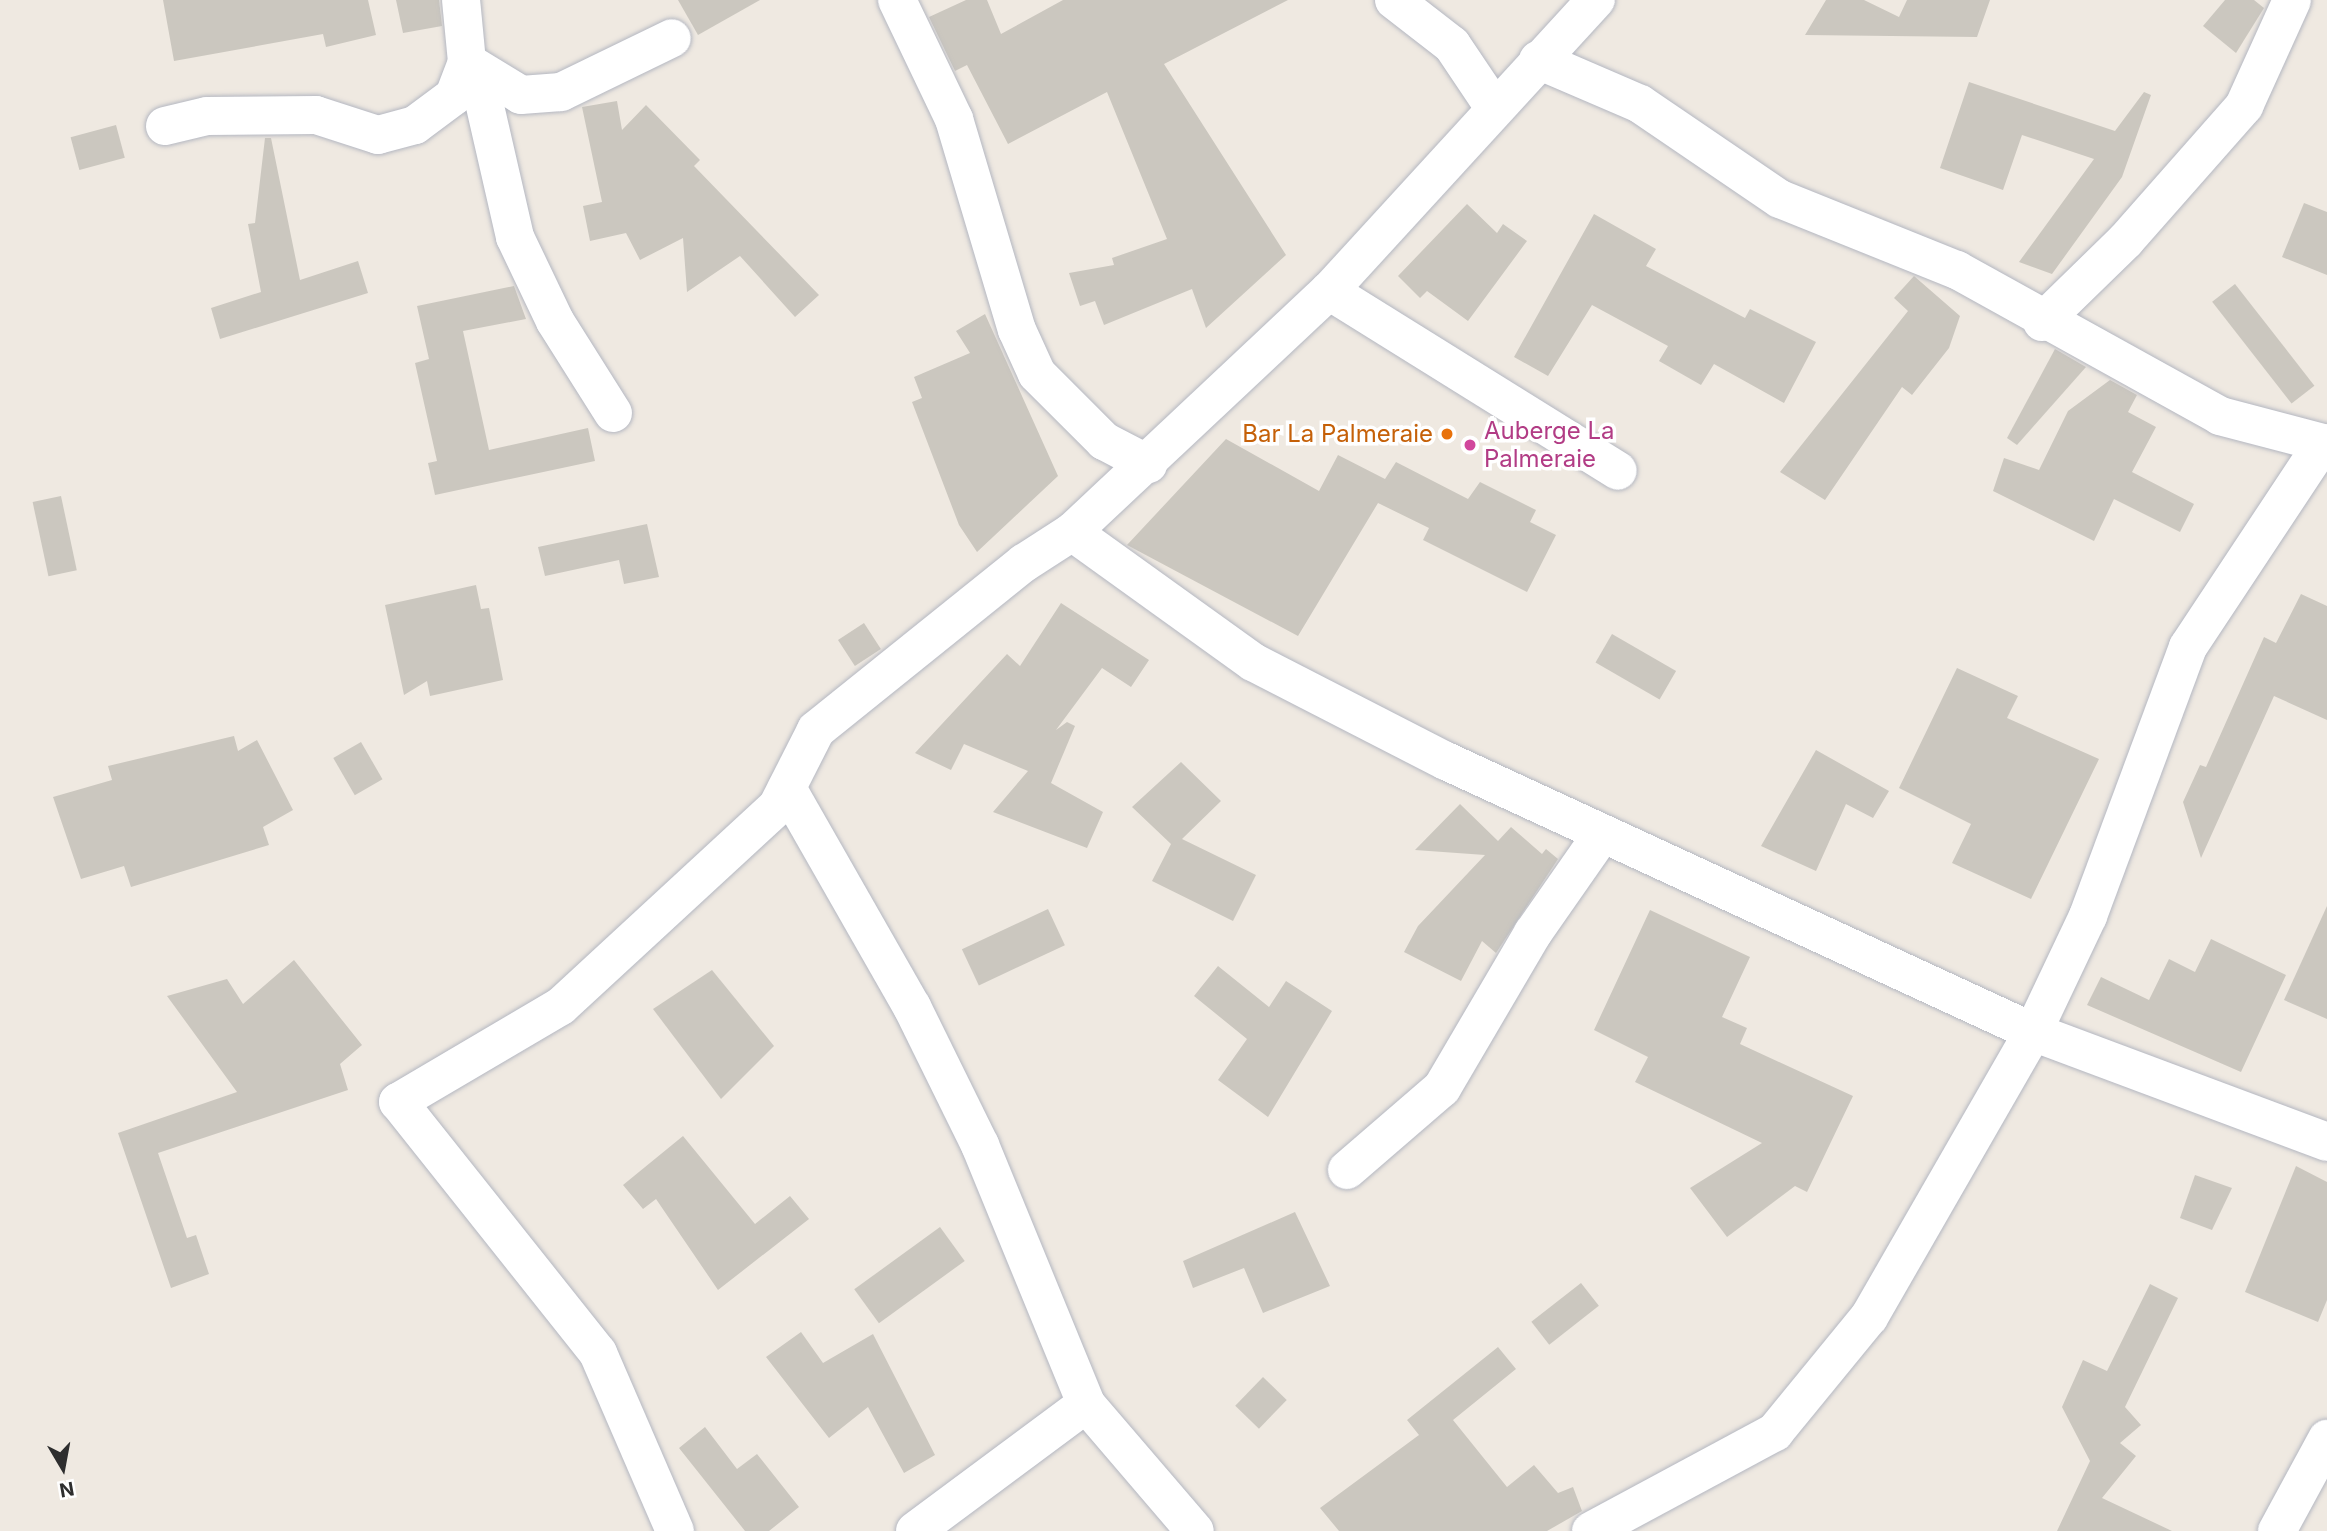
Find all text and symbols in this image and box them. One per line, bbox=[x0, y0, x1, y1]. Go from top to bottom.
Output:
place label: Auberge La Palmeraie bbox=[1484, 417, 1615, 473]
place label: Bar La Palmeraie bbox=[1242, 420, 1433, 448]
marker: Bar La Palmeraie bbox=[1439, 426, 1455, 442]
marker: Auberge La Palmeraie bbox=[1462, 437, 1478, 453]
north arrow bbox=[28, 1433, 98, 1503]
text: N bbox=[58, 1477, 76, 1502]

